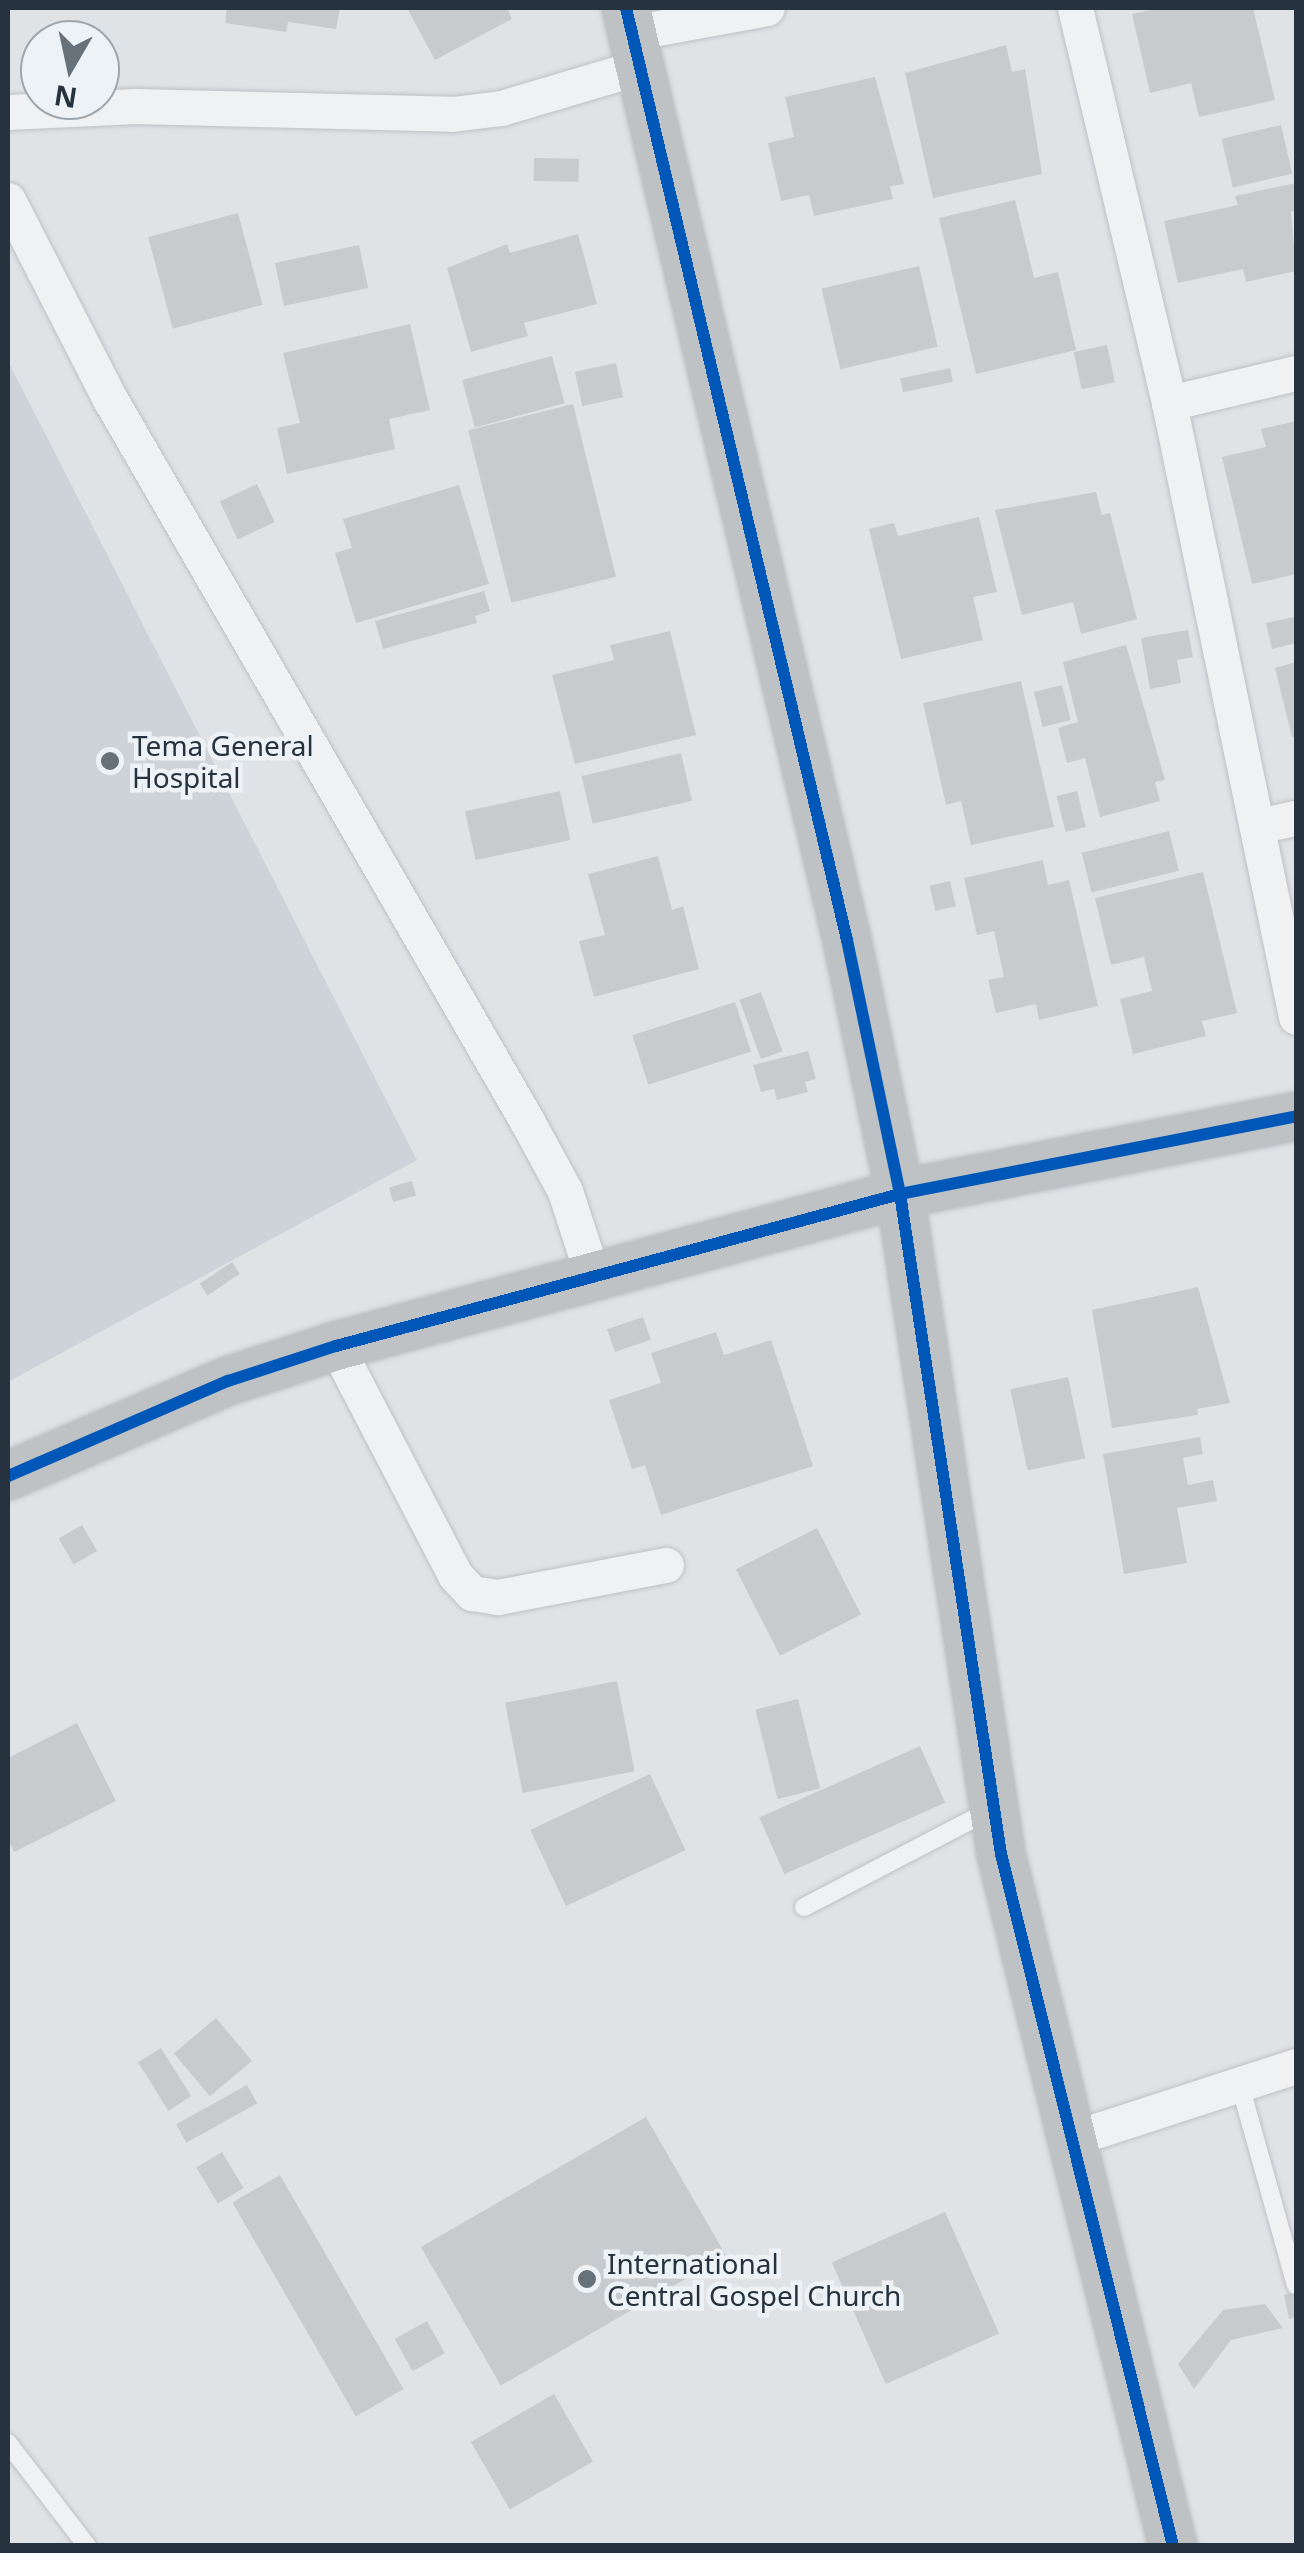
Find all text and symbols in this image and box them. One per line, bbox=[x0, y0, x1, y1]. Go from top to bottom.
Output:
north arrow bbox=[20, 20, 120, 120]
text: N bbox=[51, 77, 80, 118]
place label: Tema General Hospital bbox=[132, 728, 314, 794]
marker: Tema General Hospital bbox=[97, 748, 123, 774]
place label: International Central Gospel Church bbox=[607, 2246, 901, 2312]
marker: International Central Gospel Church bbox=[576, 2268, 598, 2290]

